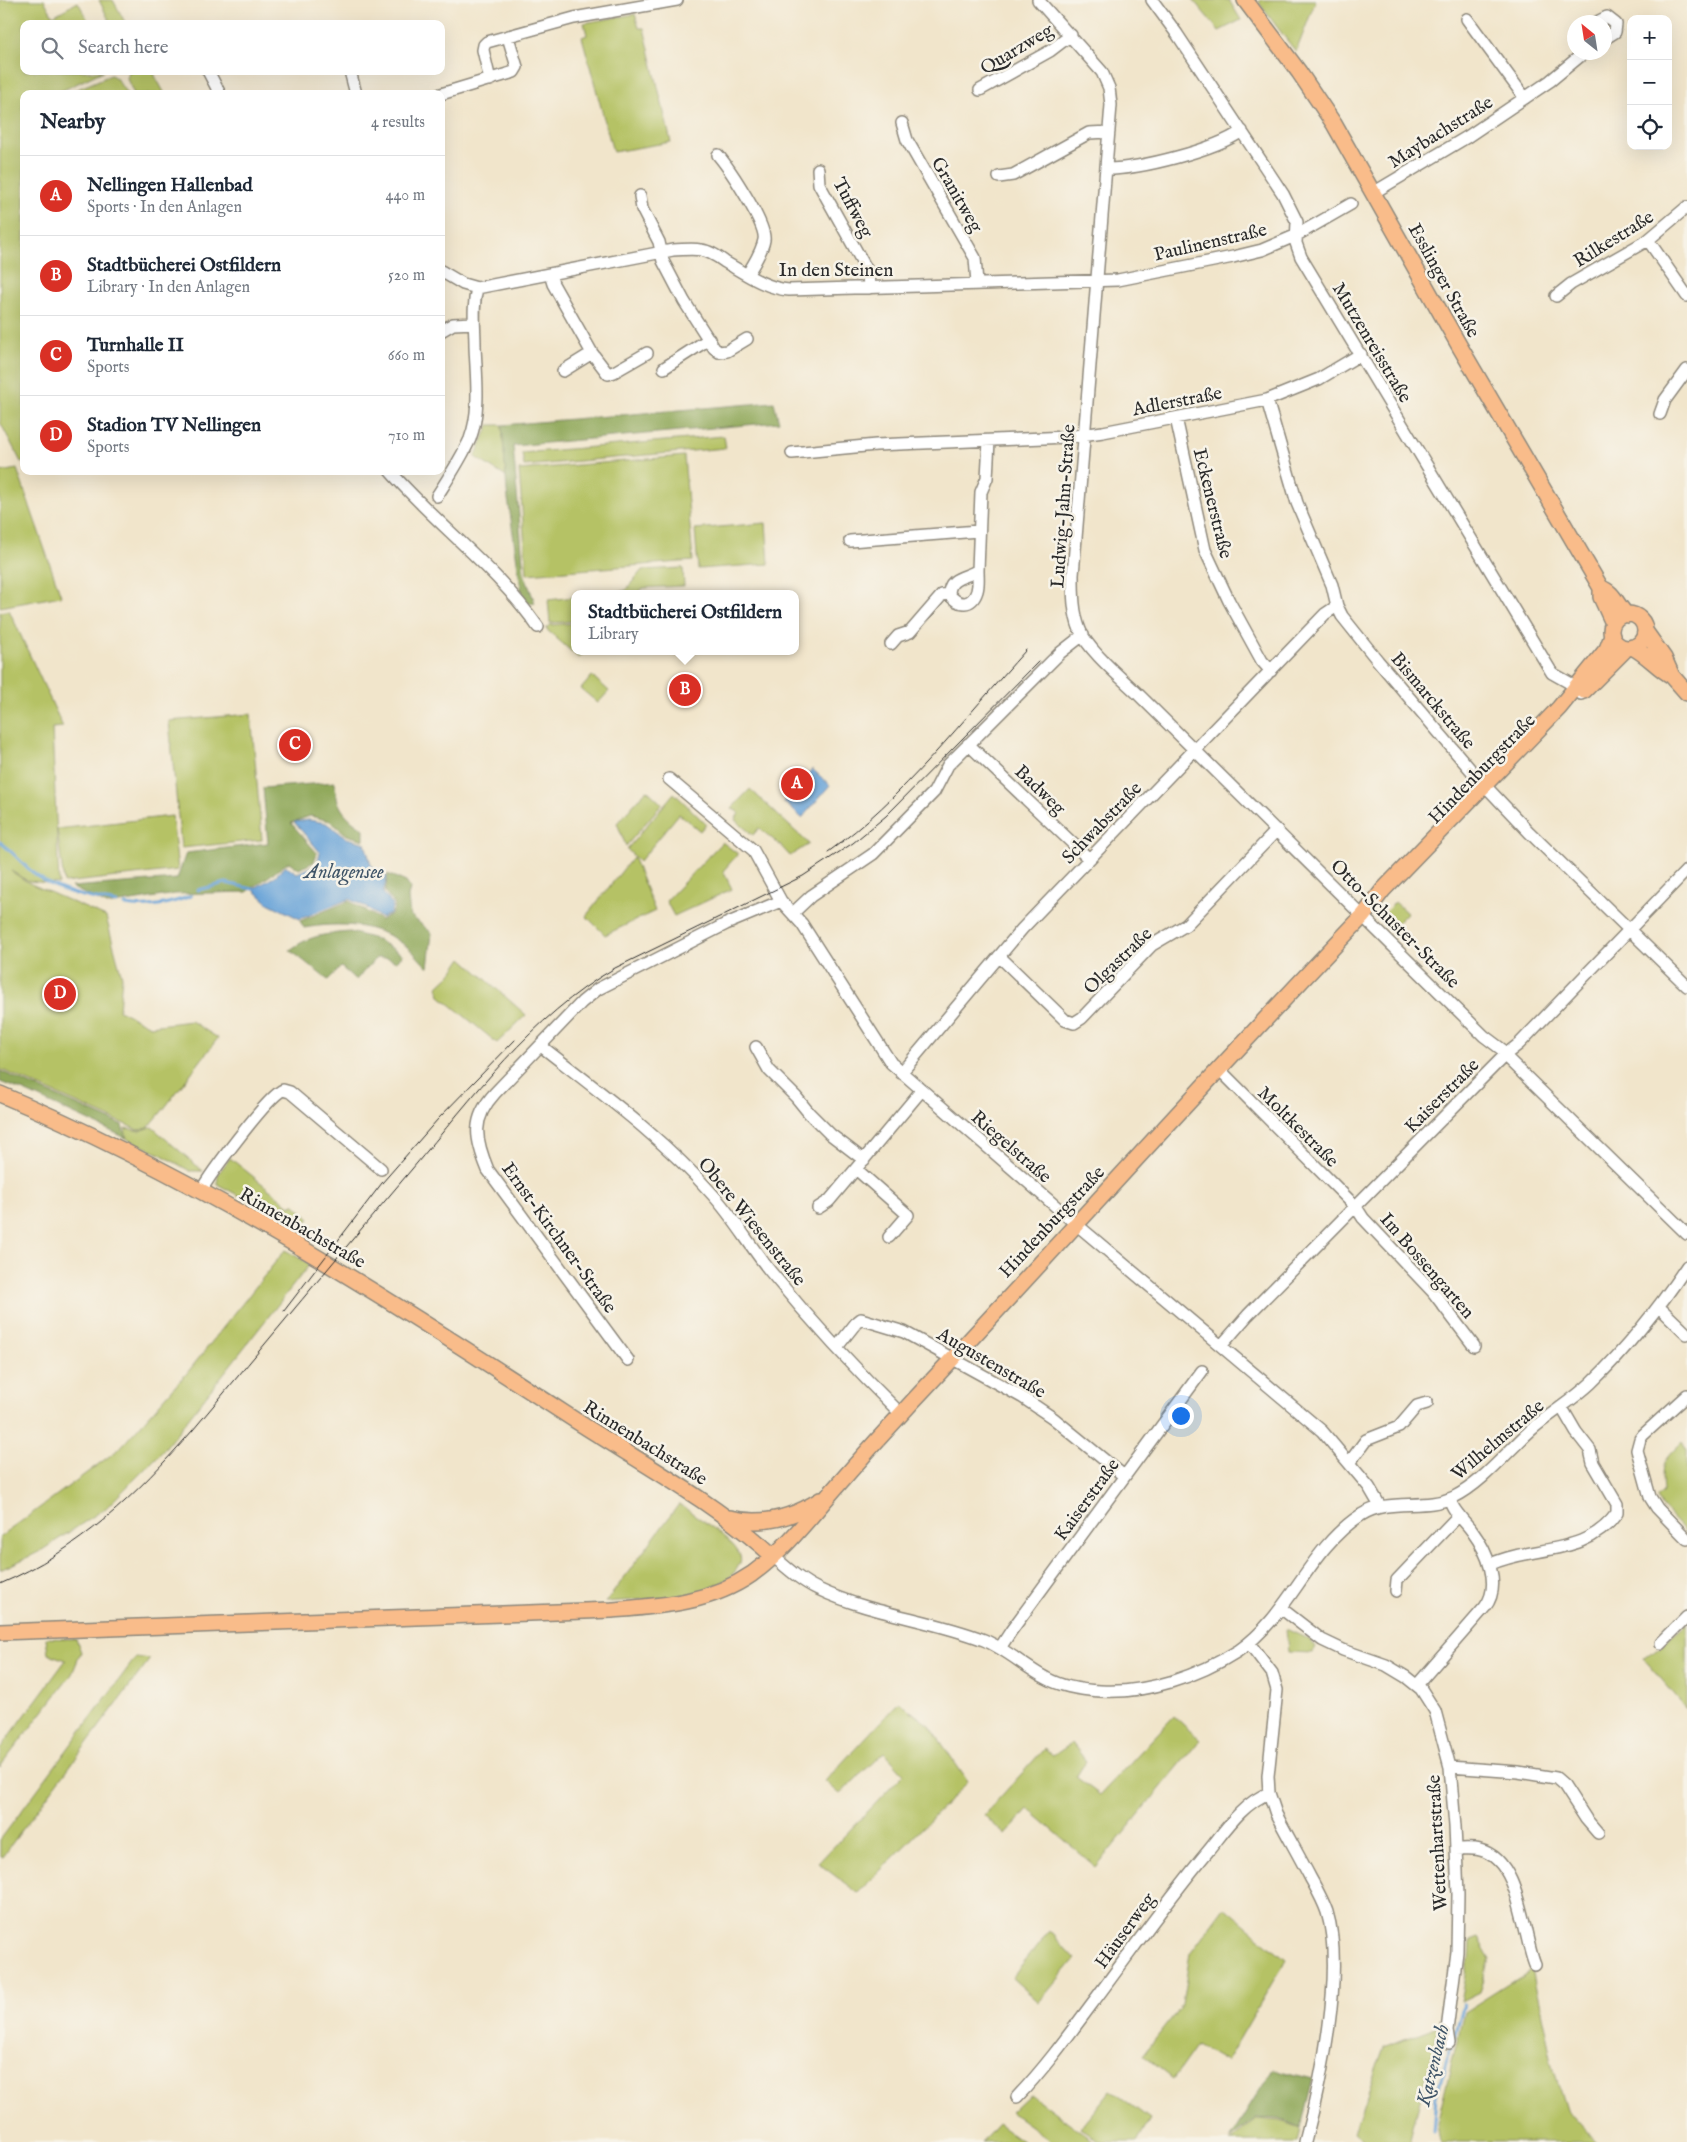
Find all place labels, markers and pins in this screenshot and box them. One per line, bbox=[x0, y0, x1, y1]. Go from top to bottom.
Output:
pin: B bbox=[669, 671, 701, 709]
pin: C bbox=[279, 726, 311, 764]
pin: A bbox=[781, 765, 813, 803]
pin: D bbox=[44, 975, 76, 1013]

